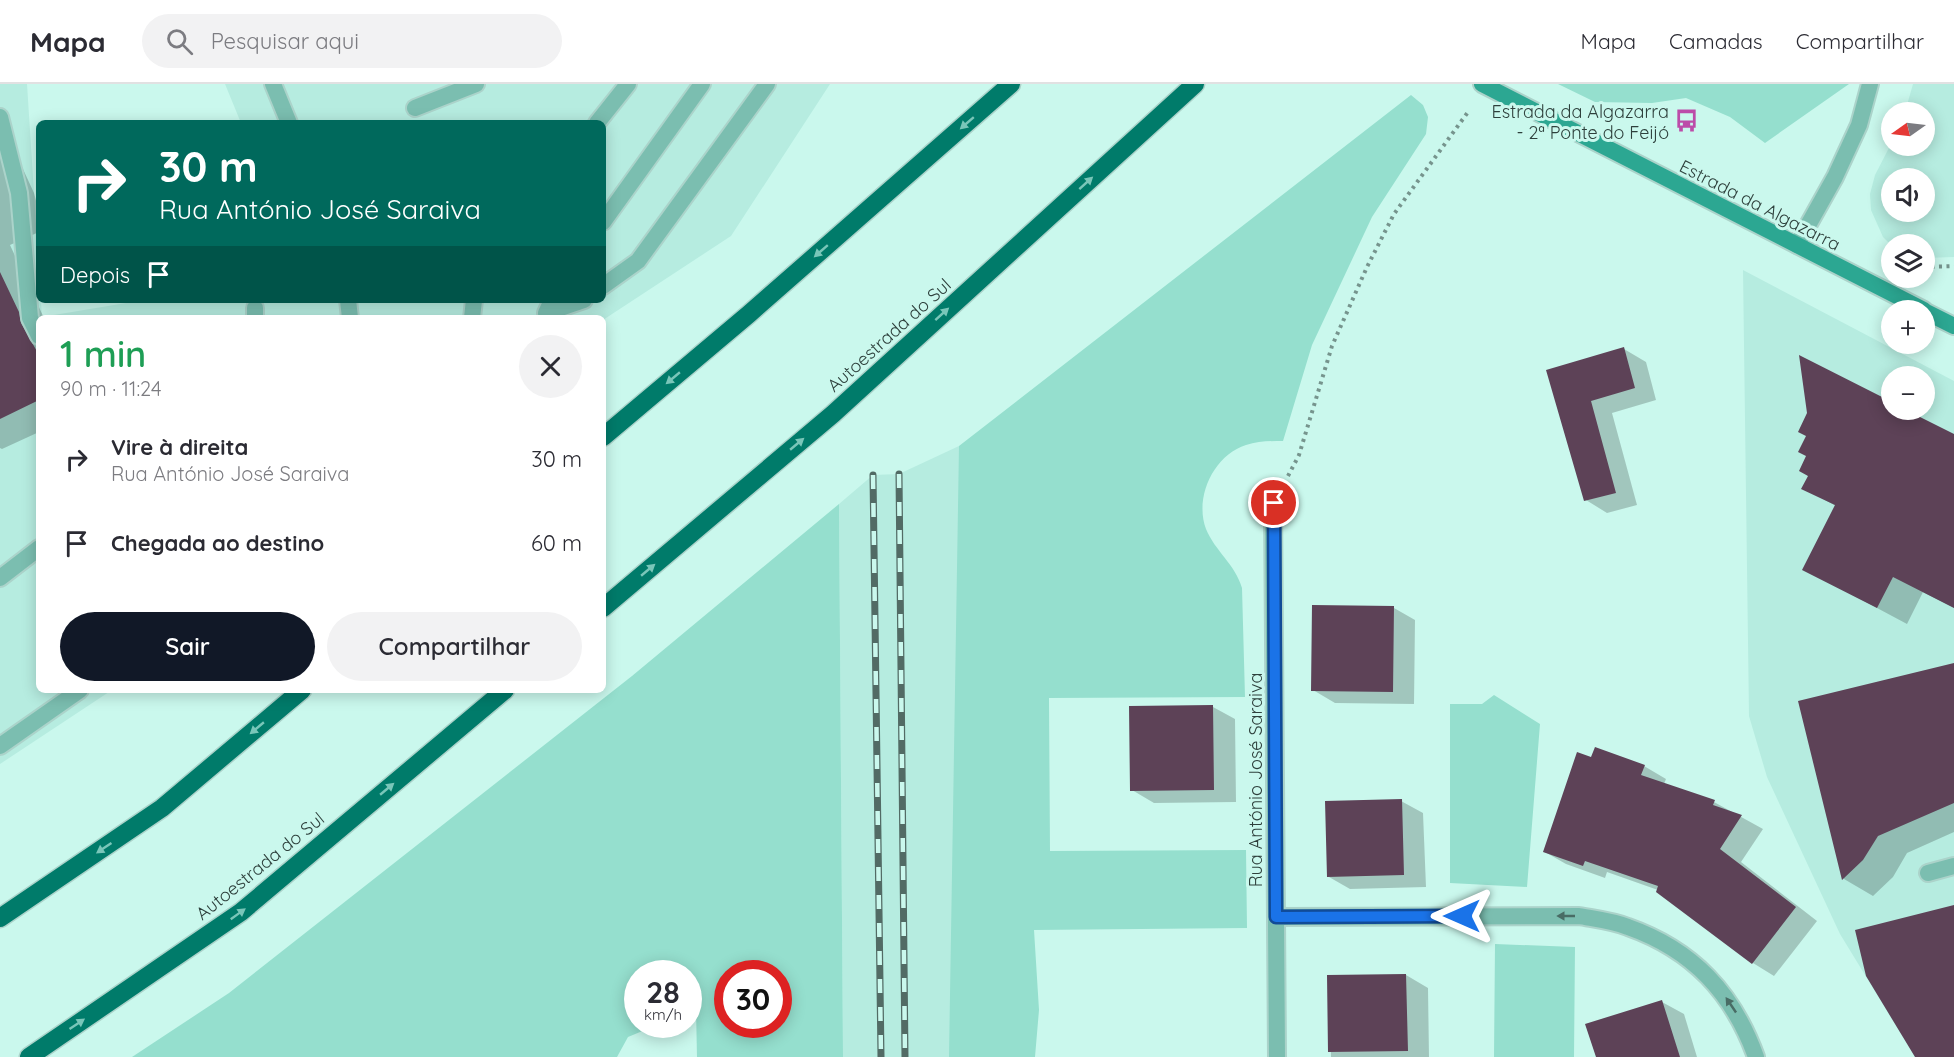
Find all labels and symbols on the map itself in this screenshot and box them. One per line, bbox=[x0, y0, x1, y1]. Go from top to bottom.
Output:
place label: Estrada da Algazarra - 2ª Ponte do Feijó bbox=[1491, 100, 1669, 144]
north arrow bbox=[1881, 102, 1935, 156]
bus stop icon: Estrada da Algazarra - 2ª Ponte do Feijó bbox=[1674, 108, 1700, 134]
one-way arrow bbox=[960, 116, 975, 129]
street label: Estrada da Algazarra bbox=[1676, 154, 1844, 256]
one-way arrow bbox=[1079, 176, 1094, 190]
one-way arrow bbox=[813, 244, 828, 258]
street label: Autoestrada do Sul bbox=[822, 273, 956, 397]
one-way arrow bbox=[935, 307, 950, 321]
one-way arrow bbox=[665, 372, 681, 385]
one-way arrow bbox=[789, 438, 805, 451]
pin bbox=[1248, 477, 1299, 528]
one-way arrow bbox=[640, 564, 655, 577]
street label: Rua António José Saraiva bbox=[1244, 673, 1267, 887]
one-way arrow bbox=[249, 721, 265, 734]
one-way arrow bbox=[380, 783, 395, 796]
street label: Autoestrada do Sul bbox=[191, 807, 329, 925]
one-way arrow bbox=[95, 842, 112, 853]
position arrow bbox=[1430, 884, 1494, 948]
one-way arrow bbox=[229, 908, 245, 920]
one-way arrow bbox=[1557, 911, 1576, 921]
speed limit sign: 30 bbox=[714, 960, 792, 1038]
one-way arrow bbox=[1725, 997, 1737, 1013]
one-way arrow bbox=[69, 1019, 85, 1030]

